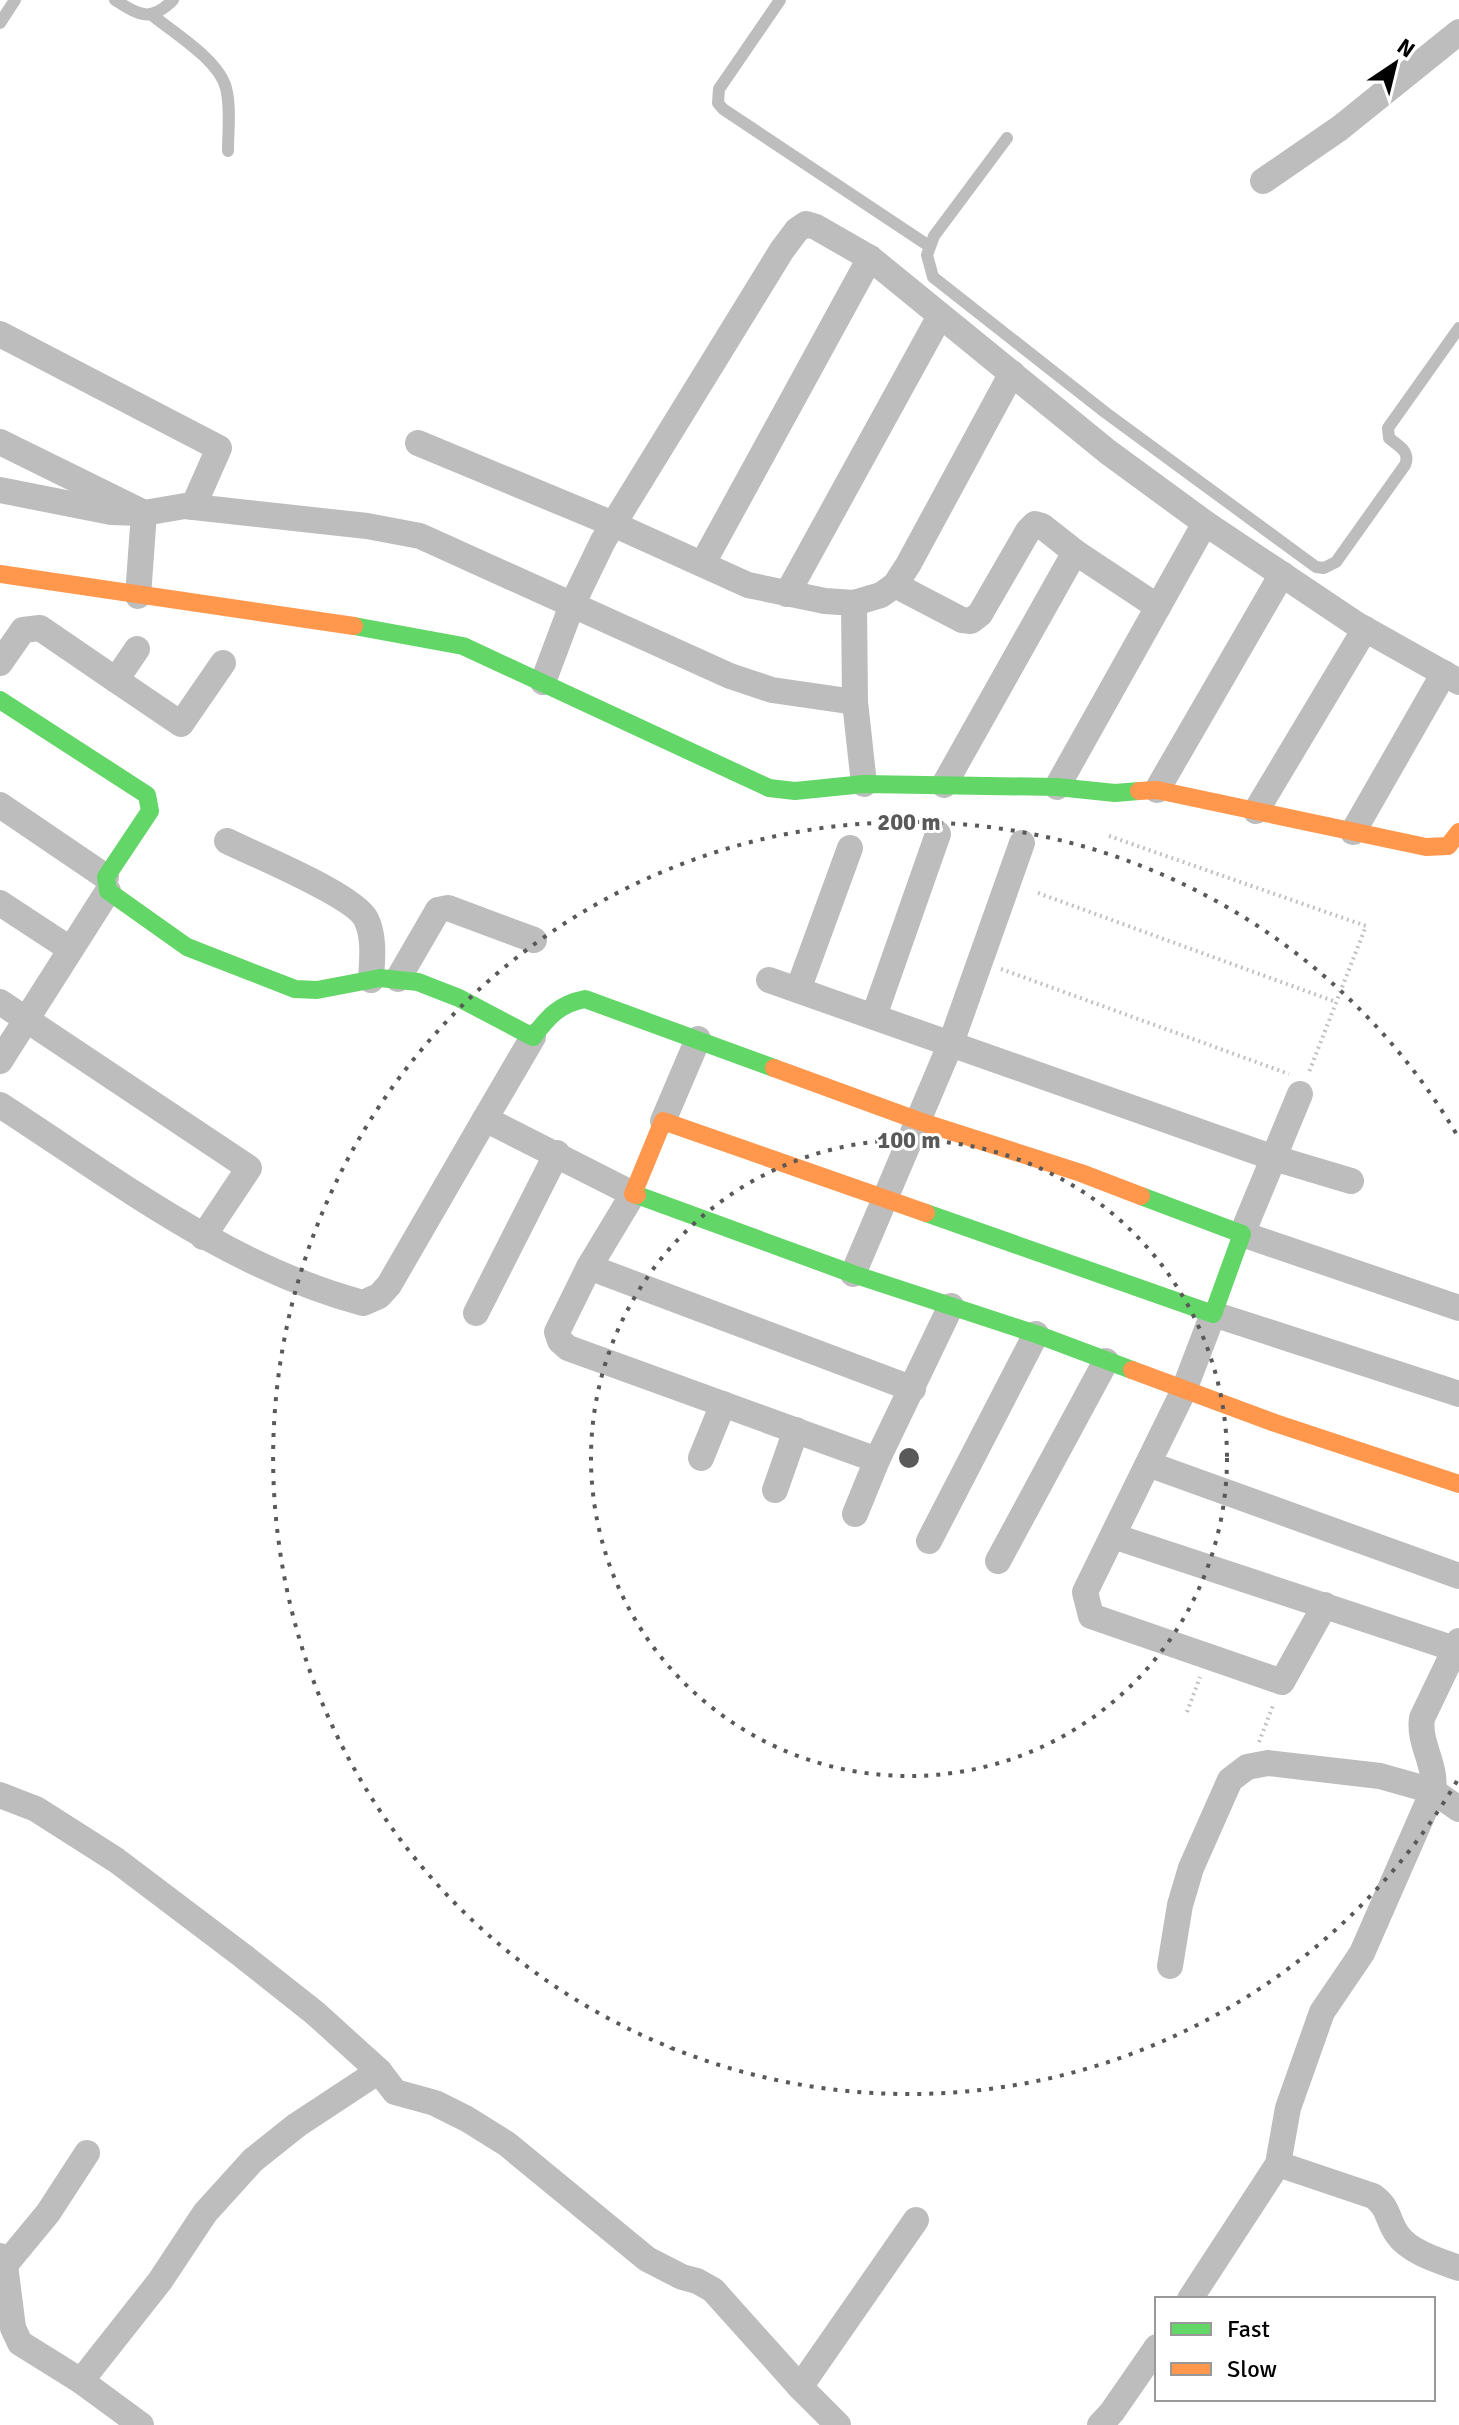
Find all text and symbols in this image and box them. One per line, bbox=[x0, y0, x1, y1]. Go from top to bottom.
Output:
north arrow bbox=[1355, 24, 1435, 104]
text: N bbox=[1392, 33, 1420, 63]
text: 200 m bbox=[877, 807, 941, 837]
text: 100 m bbox=[877, 1125, 941, 1155]
centre of rings bbox=[895, 1444, 923, 1472]
legend bbox=[1155, 2297, 1435, 2401]
text: Fast bbox=[1227, 2314, 1270, 2344]
text: Slow bbox=[1227, 2354, 1277, 2384]

